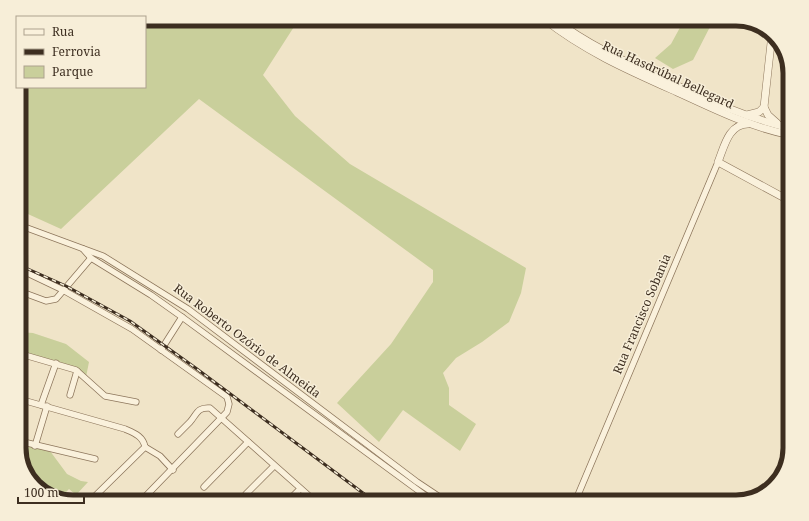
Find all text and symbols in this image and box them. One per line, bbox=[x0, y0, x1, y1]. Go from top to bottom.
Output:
legend bbox=[16, 16, 146, 88]
text: Rua bbox=[52, 23, 74, 40]
street label: Rua Hasdrúbal Bellegard bbox=[600, 37, 737, 113]
text: Ferrovia bbox=[52, 43, 101, 60]
text: Parque bbox=[52, 63, 93, 80]
street label: Rua Francisco Sobania bbox=[608, 251, 675, 377]
street label: Rua Roberto Ozório de Almeida bbox=[170, 280, 325, 402]
scale bar bbox=[18, 479, 84, 505]
text: 100 m bbox=[24, 484, 59, 501]

